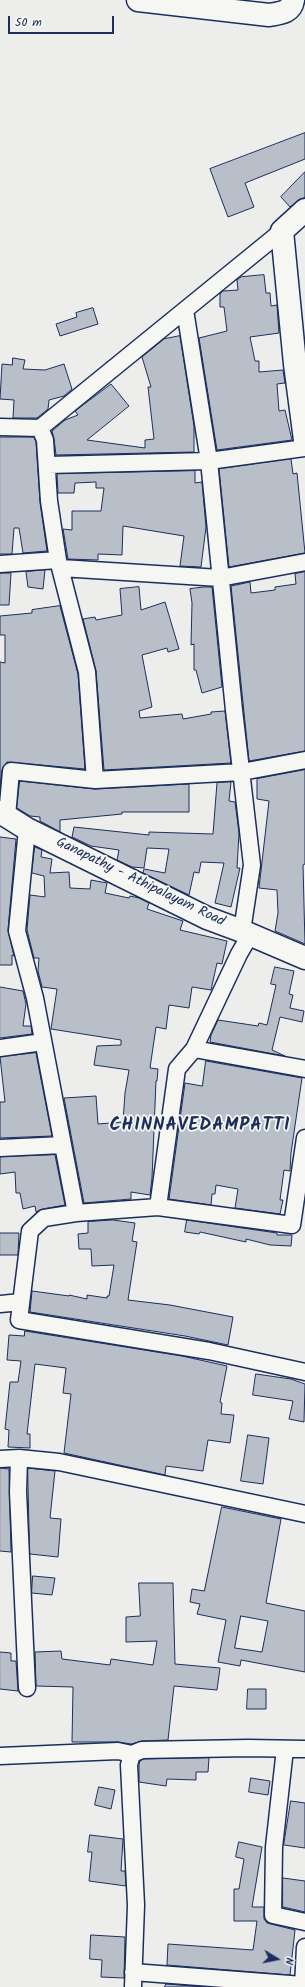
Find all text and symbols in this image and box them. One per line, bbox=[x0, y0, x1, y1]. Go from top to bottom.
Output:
scale bar bbox=[10, 8, 116, 34]
text: 50 m bbox=[15, 13, 42, 32]
street label: Ganapathy - Athipalayam Road bbox=[53, 835, 227, 931]
district label: CHINNAVEDAMPATTI bbox=[109, 1116, 291, 1138]
north arrow bbox=[257, 1939, 297, 1979]
text: N bbox=[279, 1956, 298, 1966]

